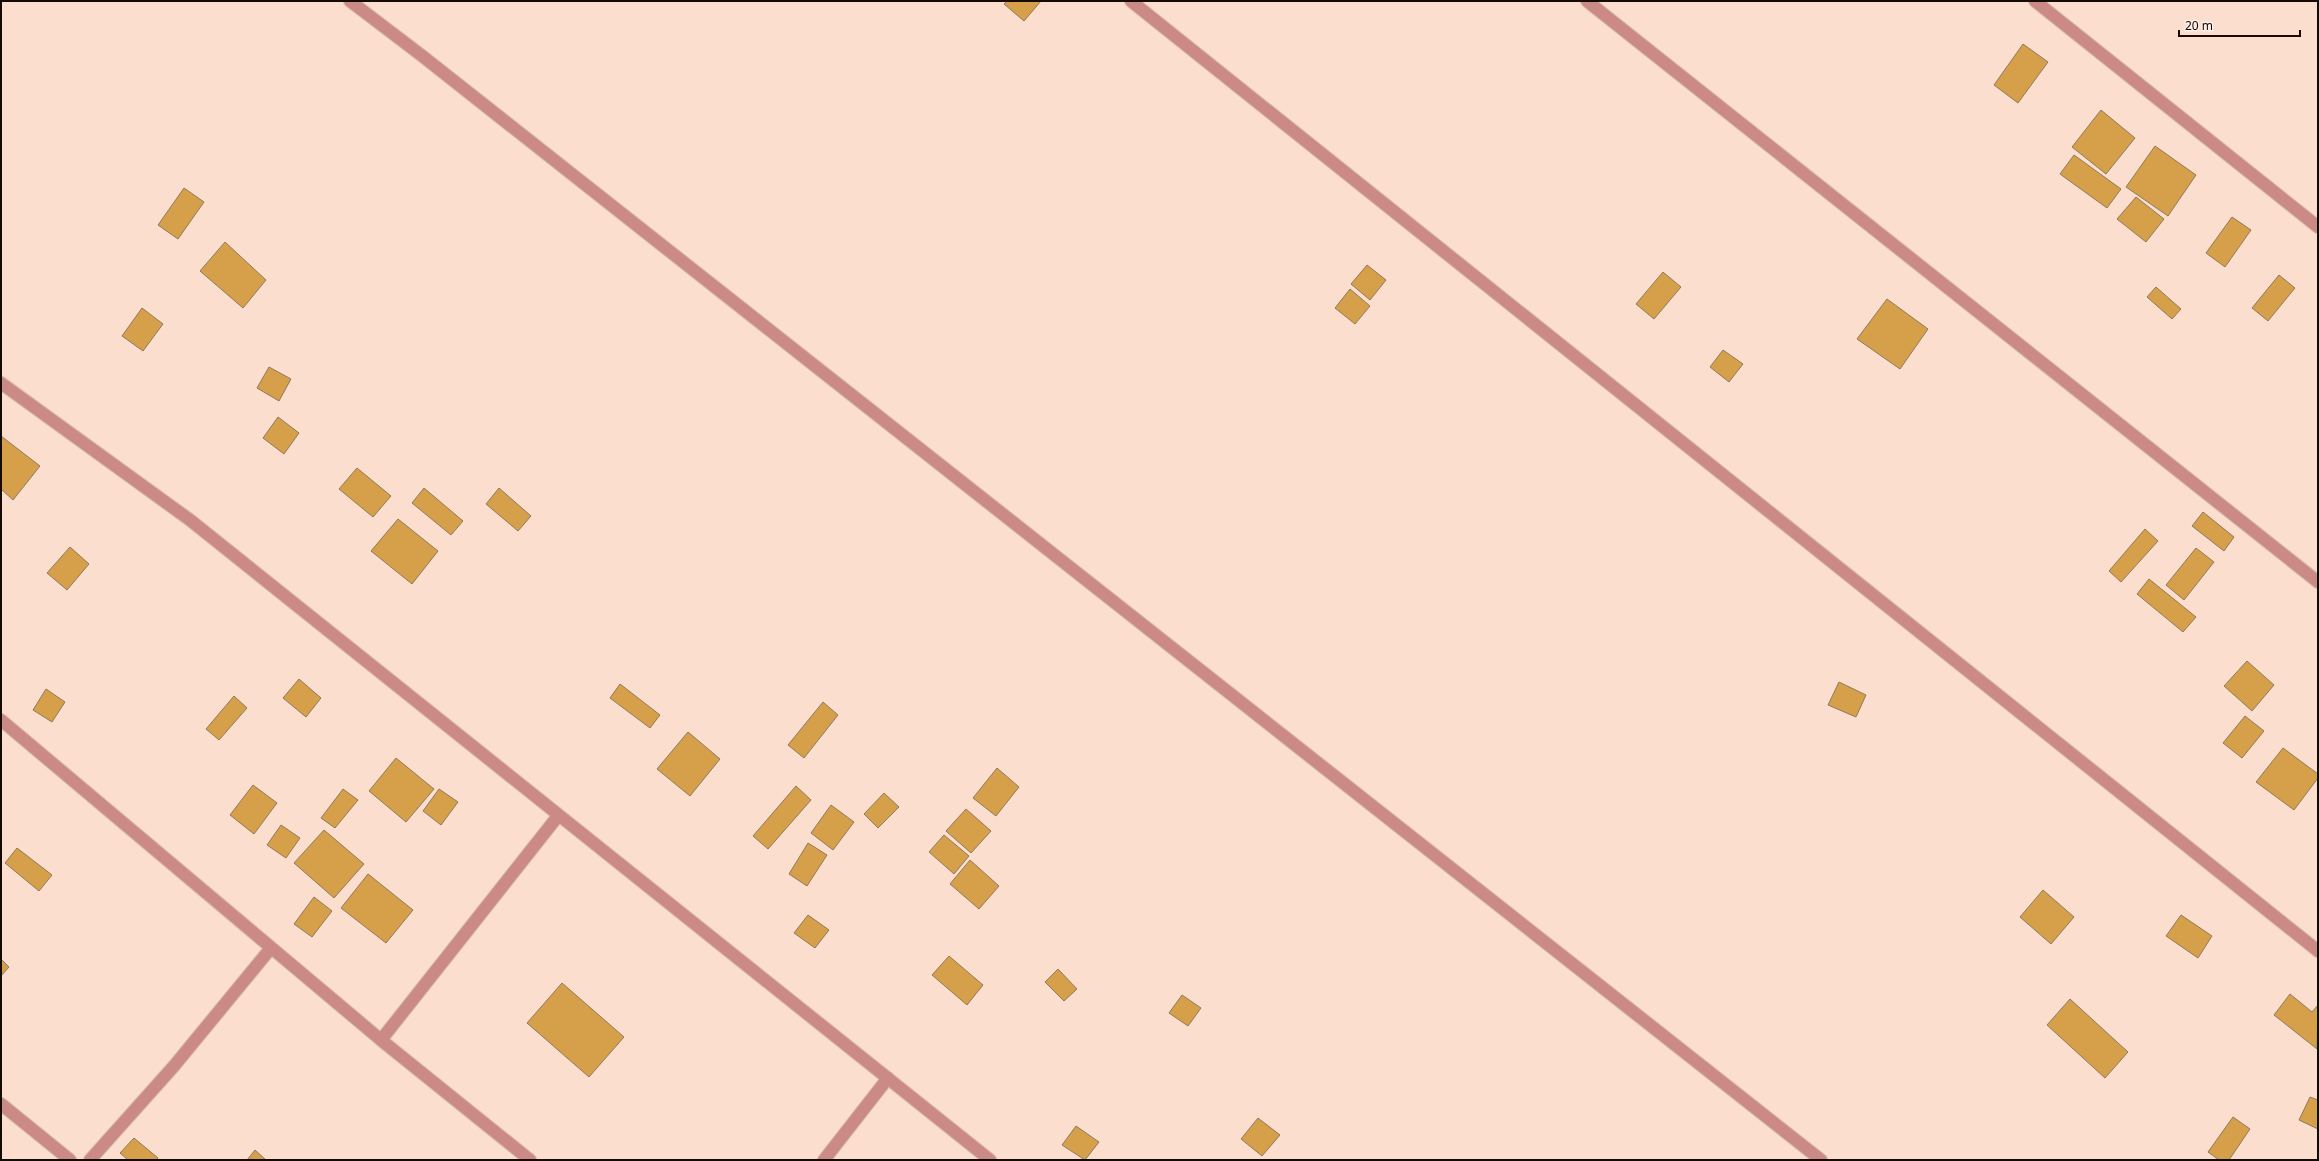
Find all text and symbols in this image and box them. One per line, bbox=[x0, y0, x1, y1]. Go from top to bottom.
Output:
scale bar bbox=[2179, 12, 2300, 38]
text: 20 m bbox=[2185, 17, 2213, 34]

